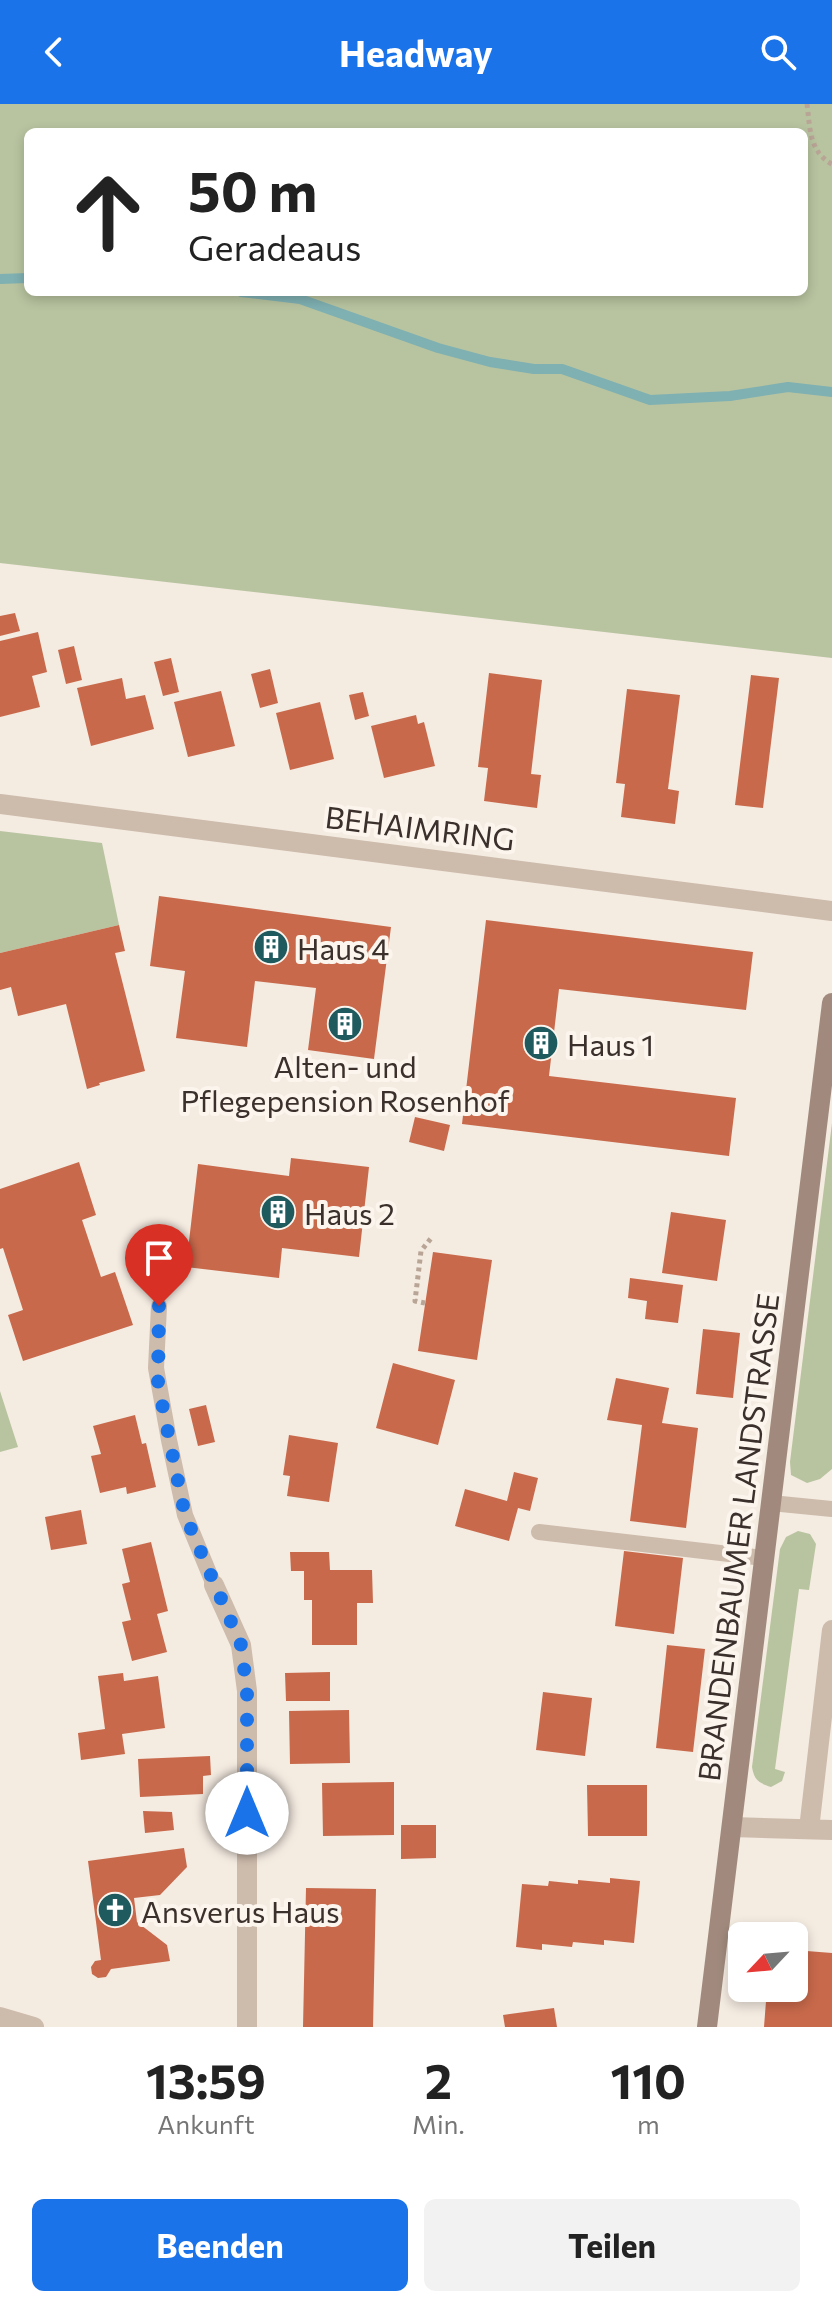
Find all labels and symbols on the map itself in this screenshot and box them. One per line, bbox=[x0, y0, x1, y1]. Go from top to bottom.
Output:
street label: BEHAIMRING bbox=[323, 797, 517, 857]
building icon: Haus 4 bbox=[252, 928, 290, 966]
place label: Haus 4 bbox=[297, 929, 389, 966]
building icon: Alten- und Pflegepension Rosenhof bbox=[326, 1005, 364, 1043]
building icon: Haus 1 bbox=[522, 1024, 560, 1062]
place label: Haus 1 bbox=[567, 1025, 654, 1062]
place label: Alten- und Pflegepension Rosenhof bbox=[180, 1047, 510, 1118]
building icon: Haus 2 bbox=[259, 1193, 297, 1231]
place label: Haus 2 bbox=[304, 1194, 395, 1231]
pin bbox=[125, 1224, 193, 1306]
street label: BRANDENBAUMER LANDSTRASSE bbox=[689, 1291, 785, 1783]
position arrow bbox=[205, 1771, 289, 1855]
church icon: Ansverus Haus bbox=[96, 1891, 134, 1929]
place label: Ansverus Haus bbox=[141, 1892, 340, 1929]
north arrow bbox=[728, 1922, 808, 2002]

